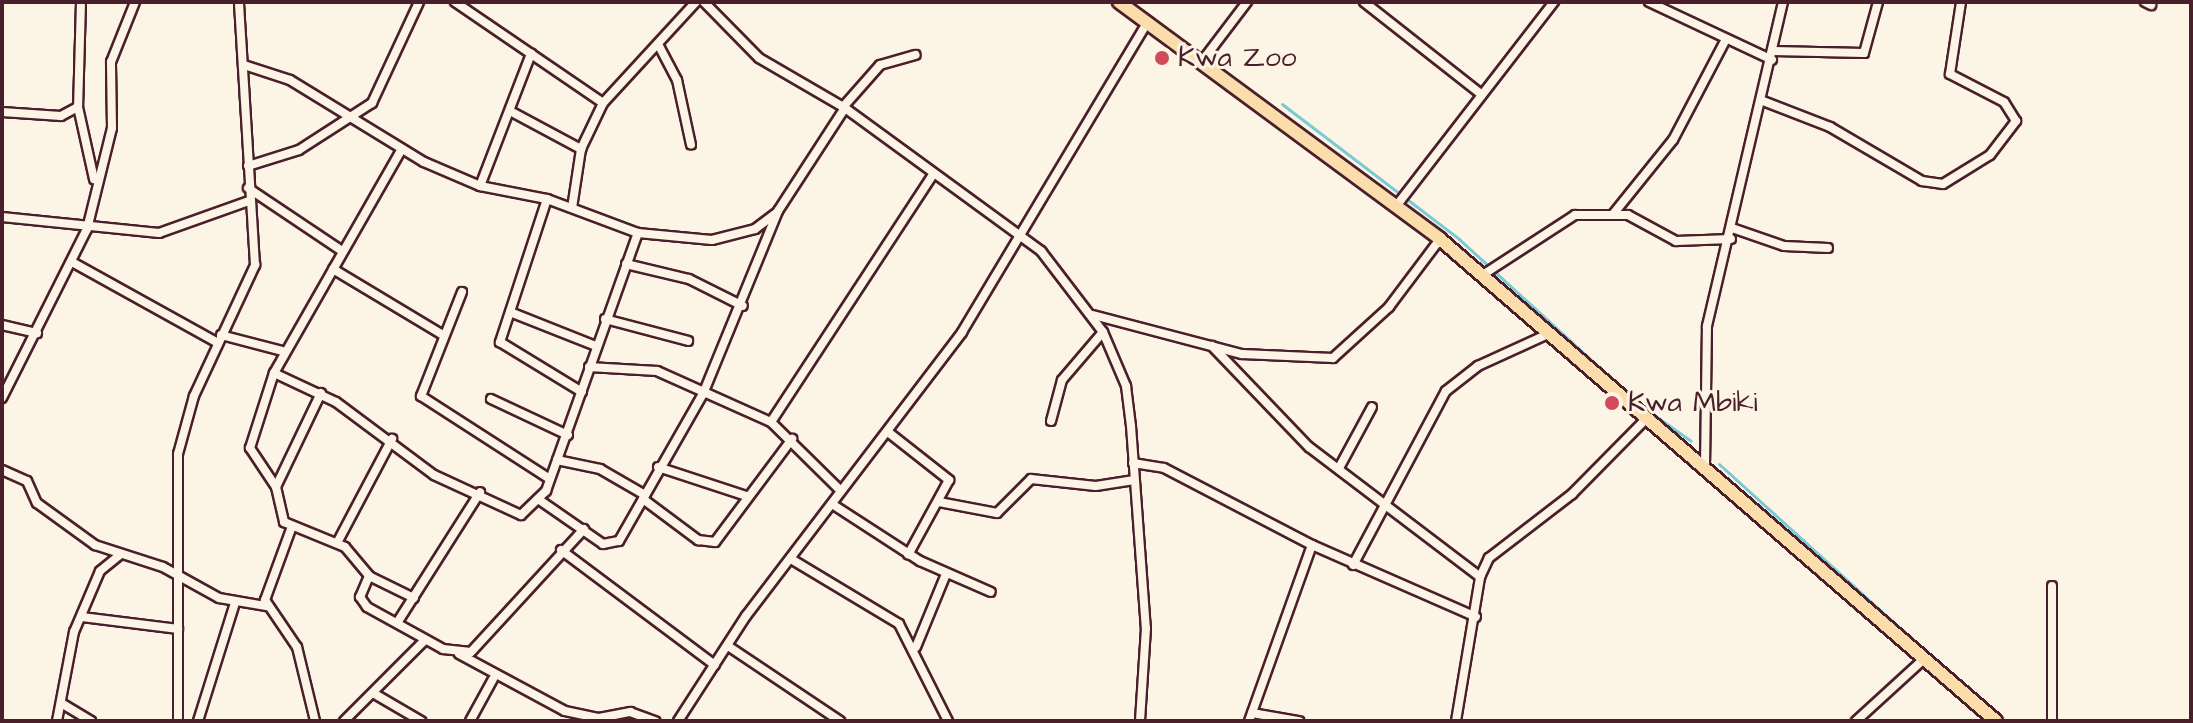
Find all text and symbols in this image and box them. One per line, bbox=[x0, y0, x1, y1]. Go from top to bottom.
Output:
place label: Kwa Zoo bbox=[1178, 41, 1297, 75]
marker: Kwa Zoo bbox=[1153, 49, 1171, 67]
place label: Kwa Mbiki bbox=[1628, 386, 1758, 420]
marker: Kwa Mbiki bbox=[1603, 394, 1621, 412]

